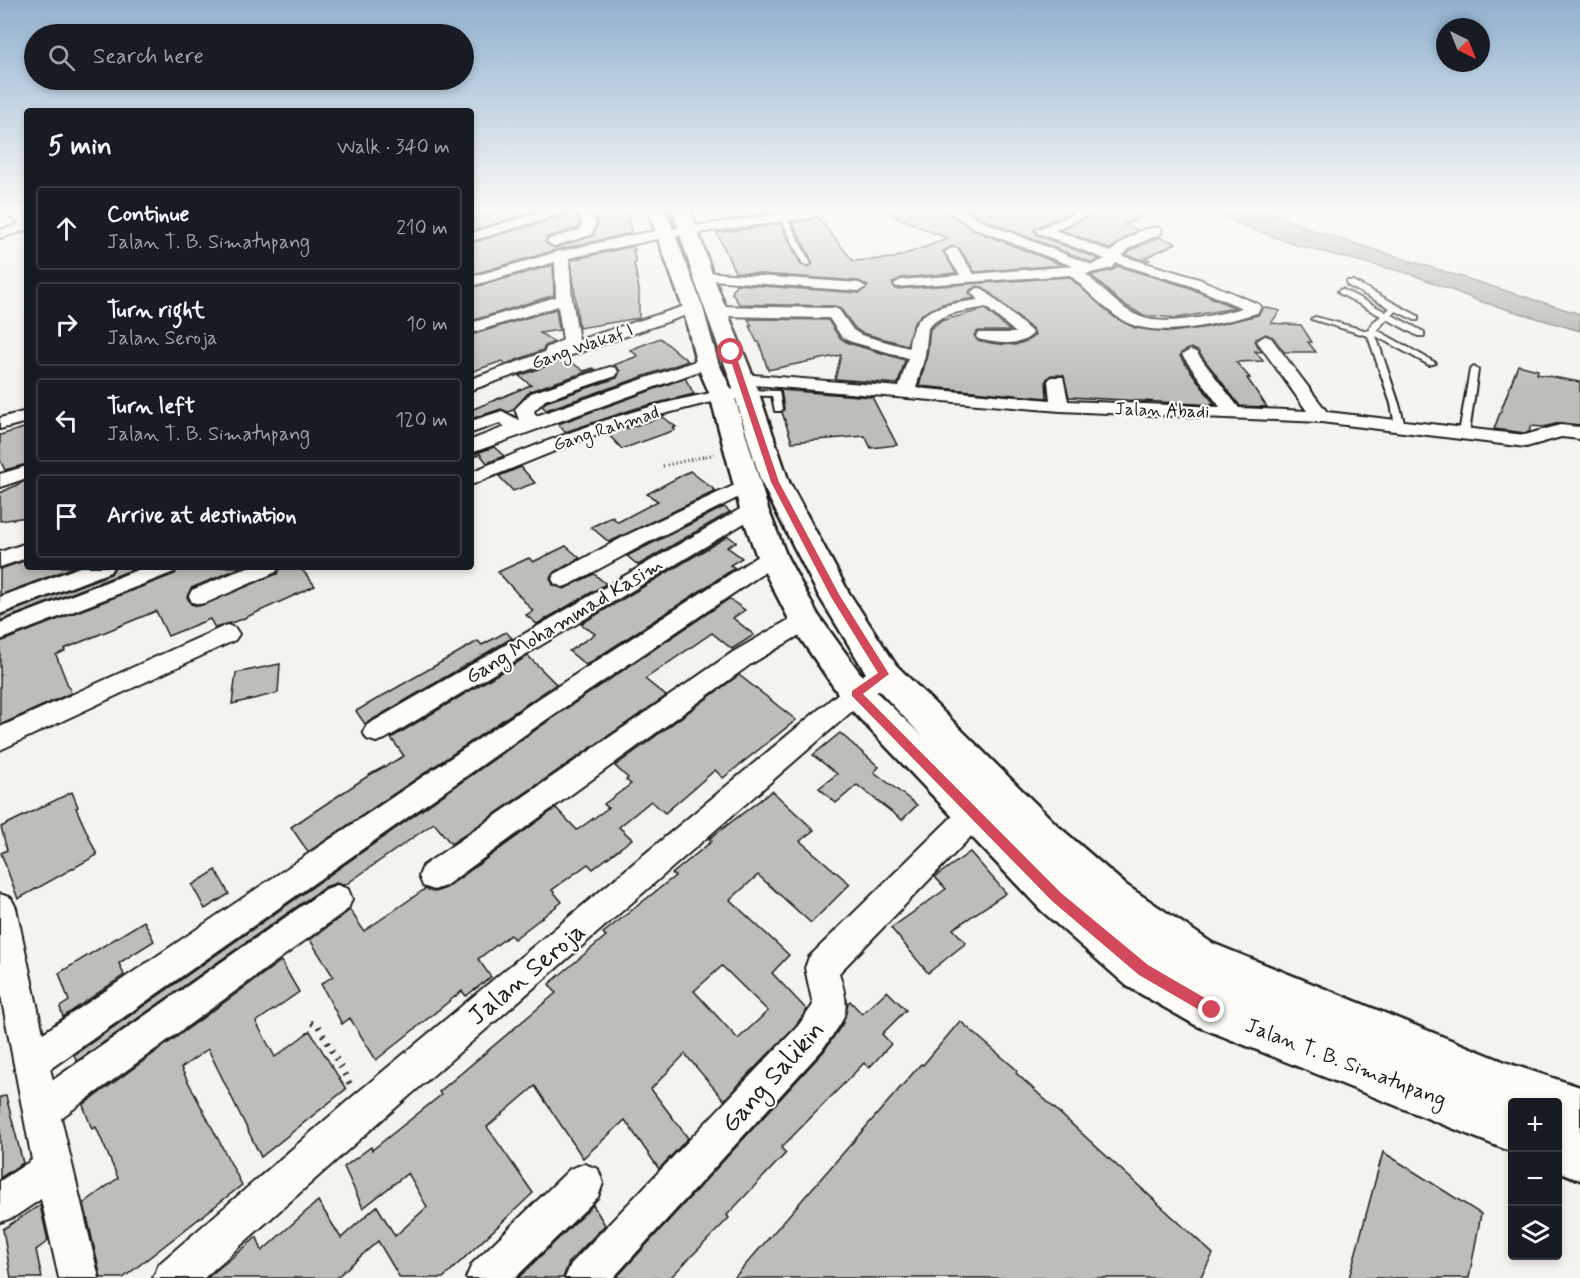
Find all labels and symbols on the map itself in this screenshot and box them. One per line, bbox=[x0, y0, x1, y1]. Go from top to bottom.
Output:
north arrow bbox=[1436, 18, 1490, 72]
street label: Gang Wakaf I bbox=[528, 318, 637, 376]
route start bbox=[717, 338, 743, 364]
street label: Jalan Abadi bbox=[1114, 397, 1210, 425]
street label: Gang Rahmad bbox=[550, 401, 663, 458]
street label: Gang Mohammad Kasim bbox=[460, 551, 669, 692]
street label: Jalan Seroja bbox=[461, 915, 593, 1034]
route end bbox=[1198, 996, 1224, 1022]
street label: Jalan T. B. Simatupang bbox=[1241, 1012, 1450, 1115]
street label: Gang Salikin bbox=[714, 1014, 834, 1142]

